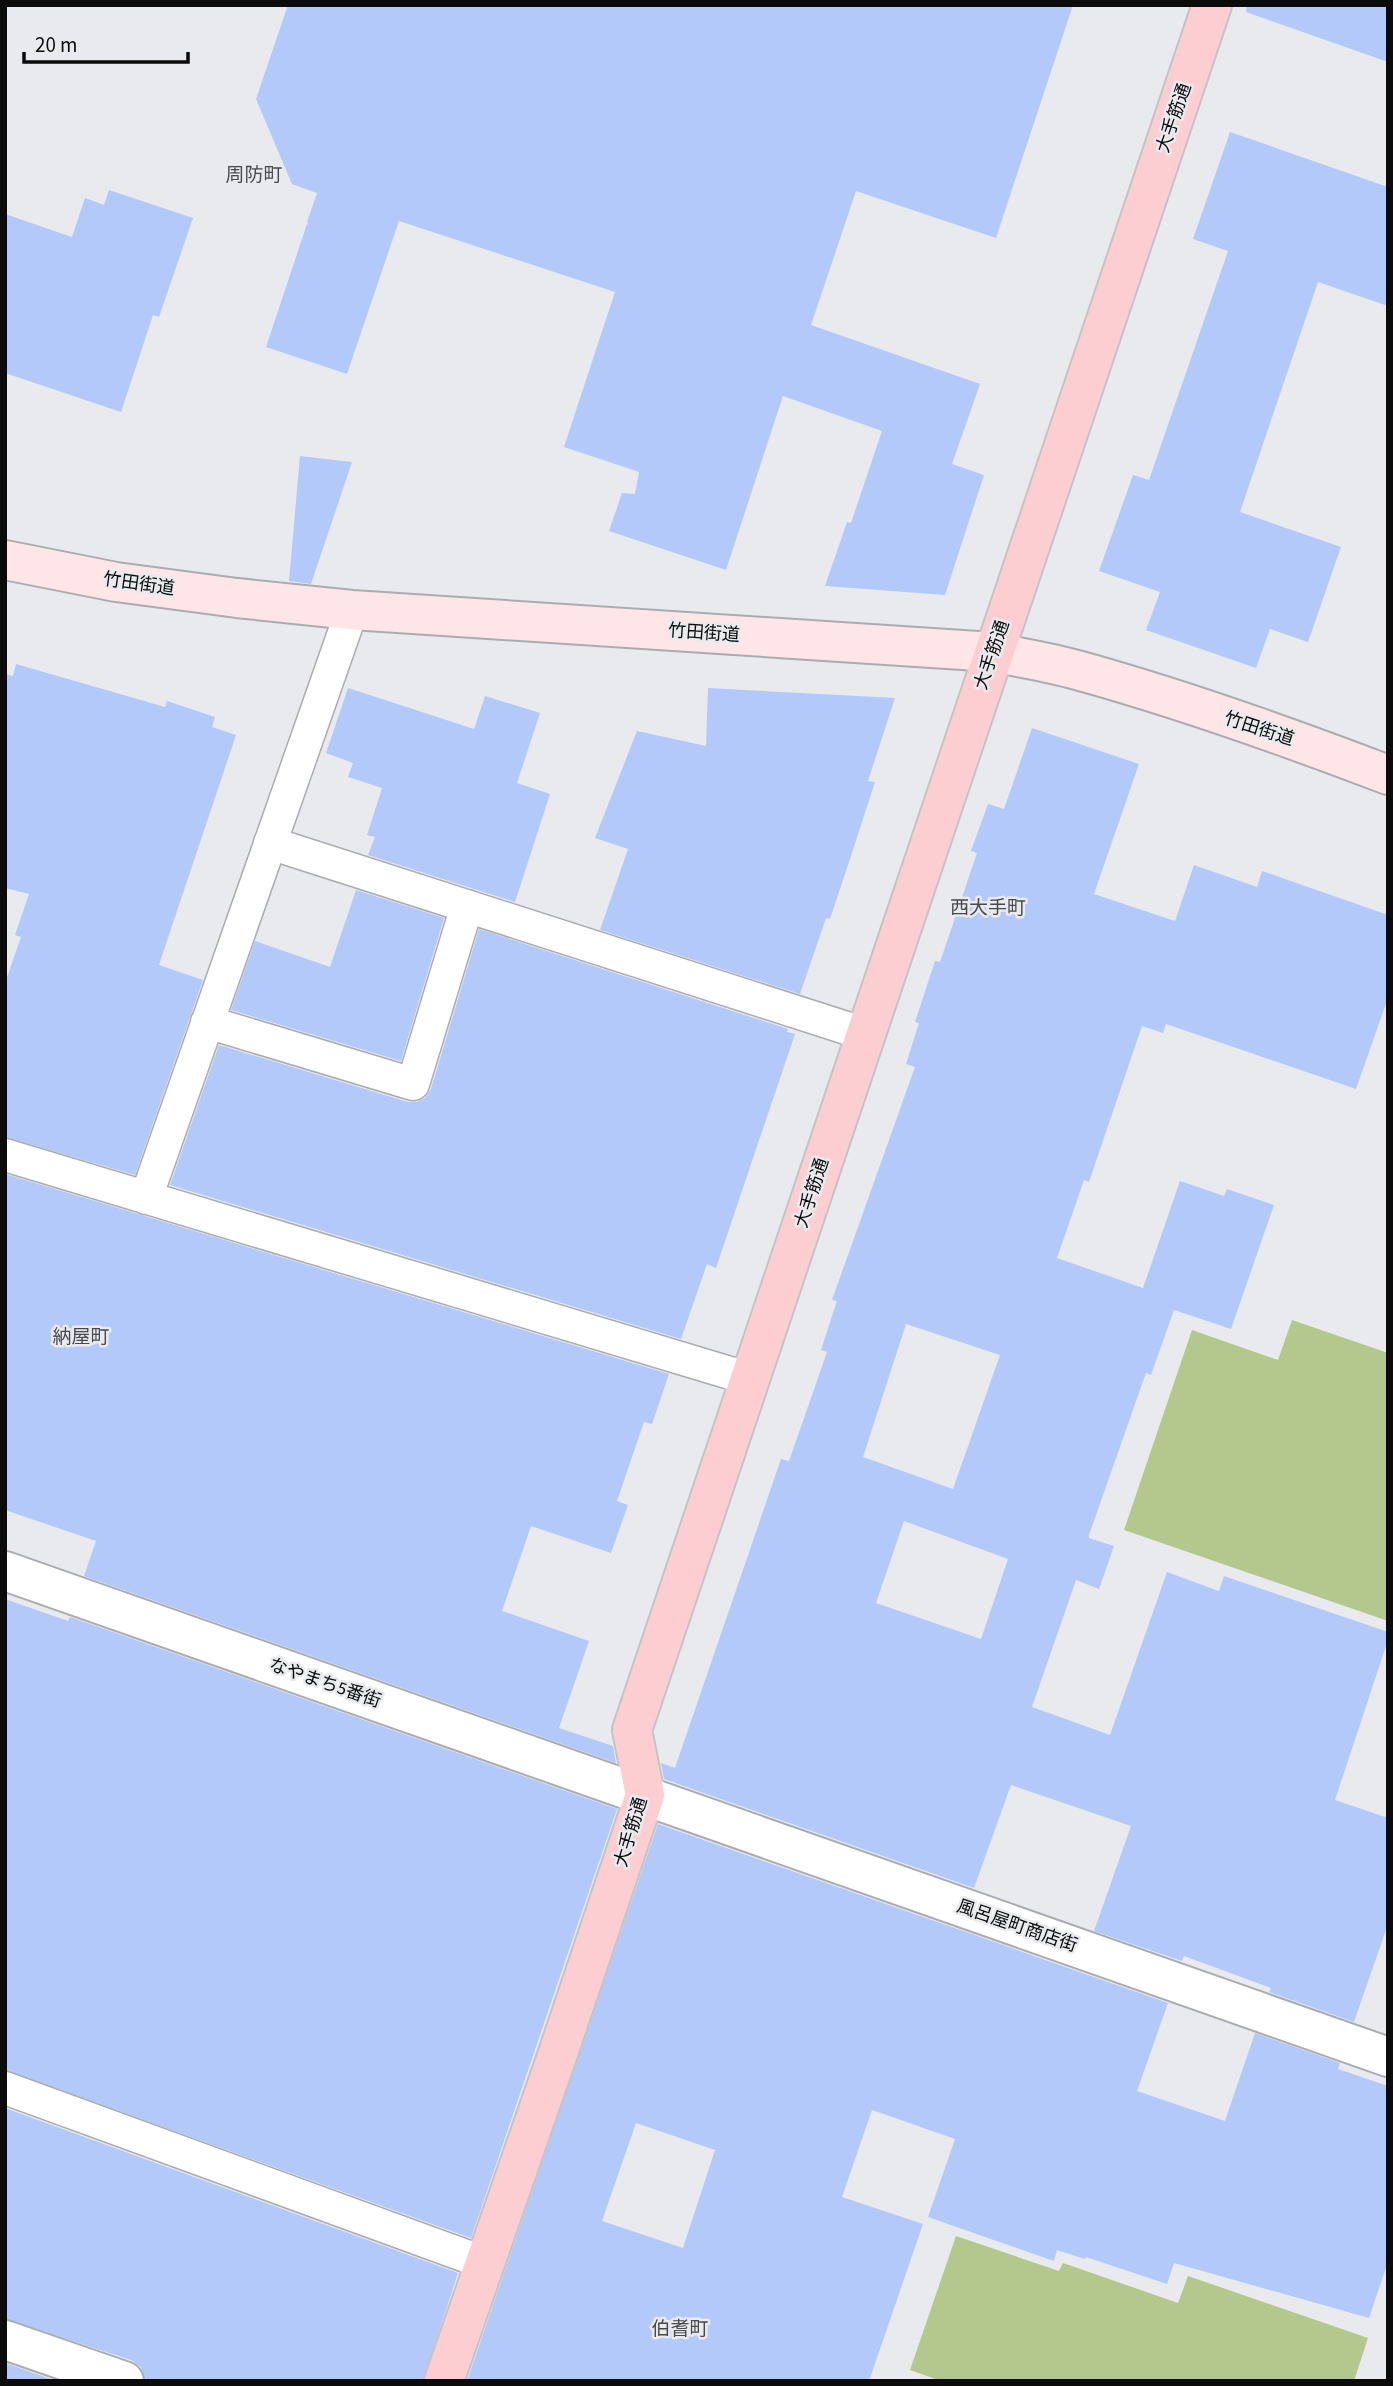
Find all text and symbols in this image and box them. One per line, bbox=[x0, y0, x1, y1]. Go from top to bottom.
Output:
scale bar bbox=[24, 21, 189, 65]
text: 20 m bbox=[35, 30, 77, 60]
street label: 大手筋通 bbox=[1150, 80, 1198, 156]
district label: 周防町 bbox=[225, 162, 283, 189]
street label: 竹田街道 bbox=[102, 567, 176, 601]
street label: 大手筋通 bbox=[968, 617, 1016, 693]
street label: 竹田街道 bbox=[667, 618, 741, 648]
street label: 竹田街道 bbox=[1221, 706, 1297, 752]
district label: 西大手町 bbox=[950, 895, 1026, 922]
street label: 大手筋通 bbox=[789, 1155, 835, 1231]
district label: 納屋町 bbox=[52, 1324, 110, 1351]
street label: なやまち5番街 bbox=[266, 1652, 384, 1714]
street label: 大手筋通 bbox=[609, 1794, 653, 1870]
street label: 風呂屋町商店街 bbox=[953, 1894, 1081, 1958]
district label: 伯耆町 bbox=[651, 2316, 709, 2343]

